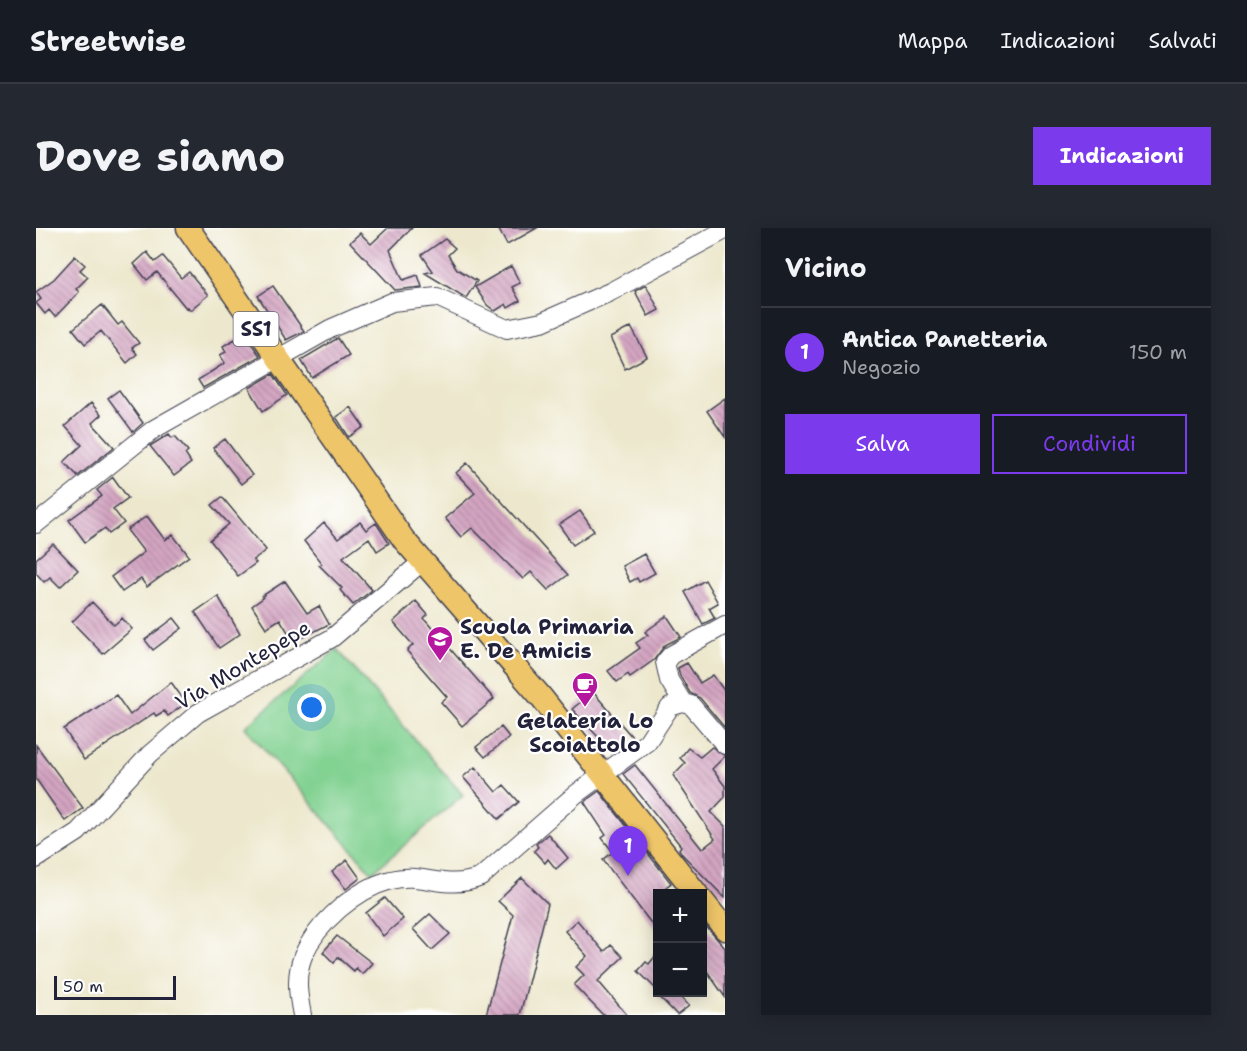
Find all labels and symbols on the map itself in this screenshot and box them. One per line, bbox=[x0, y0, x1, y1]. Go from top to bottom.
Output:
road number: SS1 bbox=[234, 312, 278, 346]
place label: Scuola Primaria E. De Amicis bbox=[460, 613, 634, 665]
street label: Via Montepepe bbox=[170, 614, 316, 716]
school or university icon: Scuola Primaria E. De Amicis bbox=[425, 624, 455, 662]
cafe icon: Gelateria Lo Scoiattolo bbox=[570, 670, 600, 708]
your location bbox=[297, 693, 326, 722]
place label: Gelateria Lo Scoiattolo bbox=[517, 707, 653, 759]
pin: 1 bbox=[608, 826, 648, 876]
scale bar bbox=[54, 973, 176, 1000]

